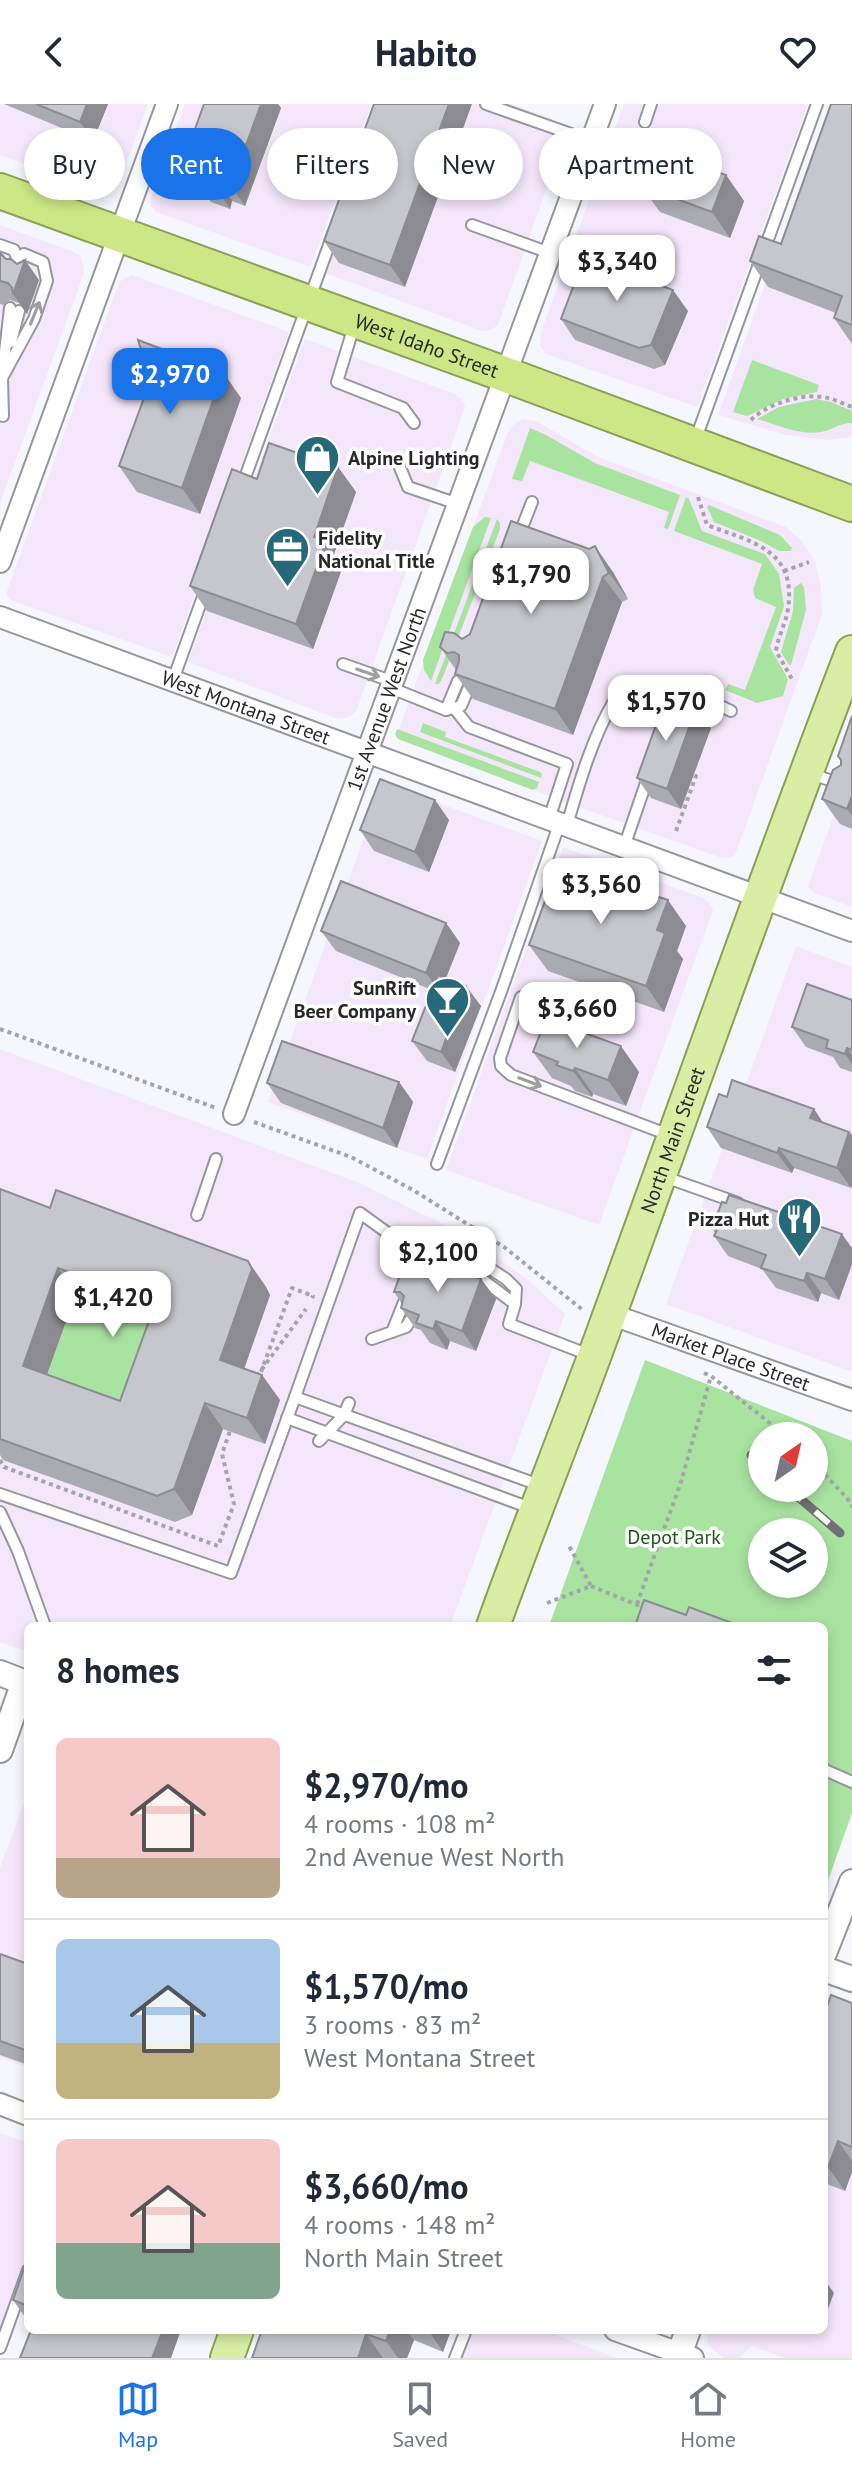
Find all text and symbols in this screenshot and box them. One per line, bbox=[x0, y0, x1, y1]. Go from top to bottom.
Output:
text: Habito bbox=[375, 29, 477, 76]
icon: back bbox=[32, 30, 76, 74]
icon: heart bbox=[776, 30, 820, 74]
chip: Buy bbox=[24, 128, 125, 200]
chip: Rent bbox=[141, 128, 251, 200]
chip: Filters bbox=[267, 128, 398, 200]
chip: New bbox=[414, 128, 523, 200]
chip: Apartment bbox=[539, 128, 722, 200]
pin: $3,340 bbox=[552, 235, 682, 303]
text: $3,340 bbox=[577, 244, 657, 277]
one-way arrow bbox=[29, 301, 44, 326]
street label: West Idaho Street bbox=[351, 308, 502, 384]
pin: $2,970 bbox=[105, 348, 235, 416]
text: $2,970 bbox=[130, 357, 210, 390]
shop icon: Alpine Lighting bbox=[293, 434, 341, 497]
place label: Alpine Lighting bbox=[348, 445, 480, 471]
place label: Fidelity National Title bbox=[318, 525, 435, 574]
office icon: Fidelity National Title bbox=[263, 526, 311, 589]
pin: $1,790 bbox=[466, 548, 596, 616]
text: $1,790 bbox=[491, 557, 571, 590]
street label: 1st Avenue West North bbox=[341, 604, 432, 795]
street label: West Montana Street bbox=[158, 665, 334, 751]
one-way arrow bbox=[356, 666, 381, 681]
pin: $1,570 bbox=[601, 675, 731, 743]
text: $1,570 bbox=[626, 684, 706, 717]
pin: $3,560 bbox=[536, 858, 666, 926]
text: $3,560 bbox=[561, 867, 641, 900]
place label: SunRift Beer Company bbox=[294, 975, 416, 1024]
bar icon: SunRift Beer Company bbox=[423, 976, 471, 1039]
pin: $3,660 bbox=[512, 982, 642, 1050]
text: $3,660 bbox=[537, 991, 617, 1024]
street label: North Main Street bbox=[634, 1063, 711, 1217]
one-way arrow bbox=[518, 1076, 542, 1090]
restaurant icon: Pizza Hut bbox=[776, 1195, 824, 1258]
place label: Pizza Hut bbox=[688, 1206, 769, 1232]
pin: $2,100 bbox=[373, 1226, 503, 1294]
text: $2,100 bbox=[398, 1235, 478, 1268]
pin: $1,420 bbox=[48, 1271, 178, 1339]
text: $1,420 bbox=[73, 1280, 153, 1313]
street label: Market Place Street bbox=[648, 1317, 814, 1397]
north arrow bbox=[748, 1422, 828, 1502]
map controls bbox=[748, 1422, 828, 1598]
button: layers bbox=[748, 1518, 828, 1598]
park label: Depot Park bbox=[627, 1524, 721, 1550]
text: 8 homes bbox=[56, 1648, 180, 1692]
icon: filters bbox=[752, 1648, 796, 1692]
text: $2,970/mo bbox=[304, 1763, 468, 1807]
icon: home bbox=[120, 1770, 216, 1866]
text: 4 rooms · 108 m² bbox=[304, 1807, 496, 1840]
text: 2nd Avenue West North bbox=[304, 1840, 565, 1873]
text: $1,570/mo bbox=[304, 1964, 468, 2008]
icon: home bbox=[120, 1971, 216, 2067]
text: 3 rooms · 83 m² bbox=[304, 2008, 481, 2041]
text: West Montana Street bbox=[304, 2041, 535, 2074]
text: $3,660/mo bbox=[304, 2164, 468, 2208]
icon: home bbox=[120, 2171, 216, 2267]
text: 4 rooms · 148 m² bbox=[304, 2208, 496, 2241]
text: North Main Street bbox=[304, 2241, 503, 2274]
tab: Map bbox=[116, 2377, 160, 2453]
tab: Saved bbox=[392, 2377, 448, 2453]
tab: Home bbox=[680, 2377, 736, 2453]

